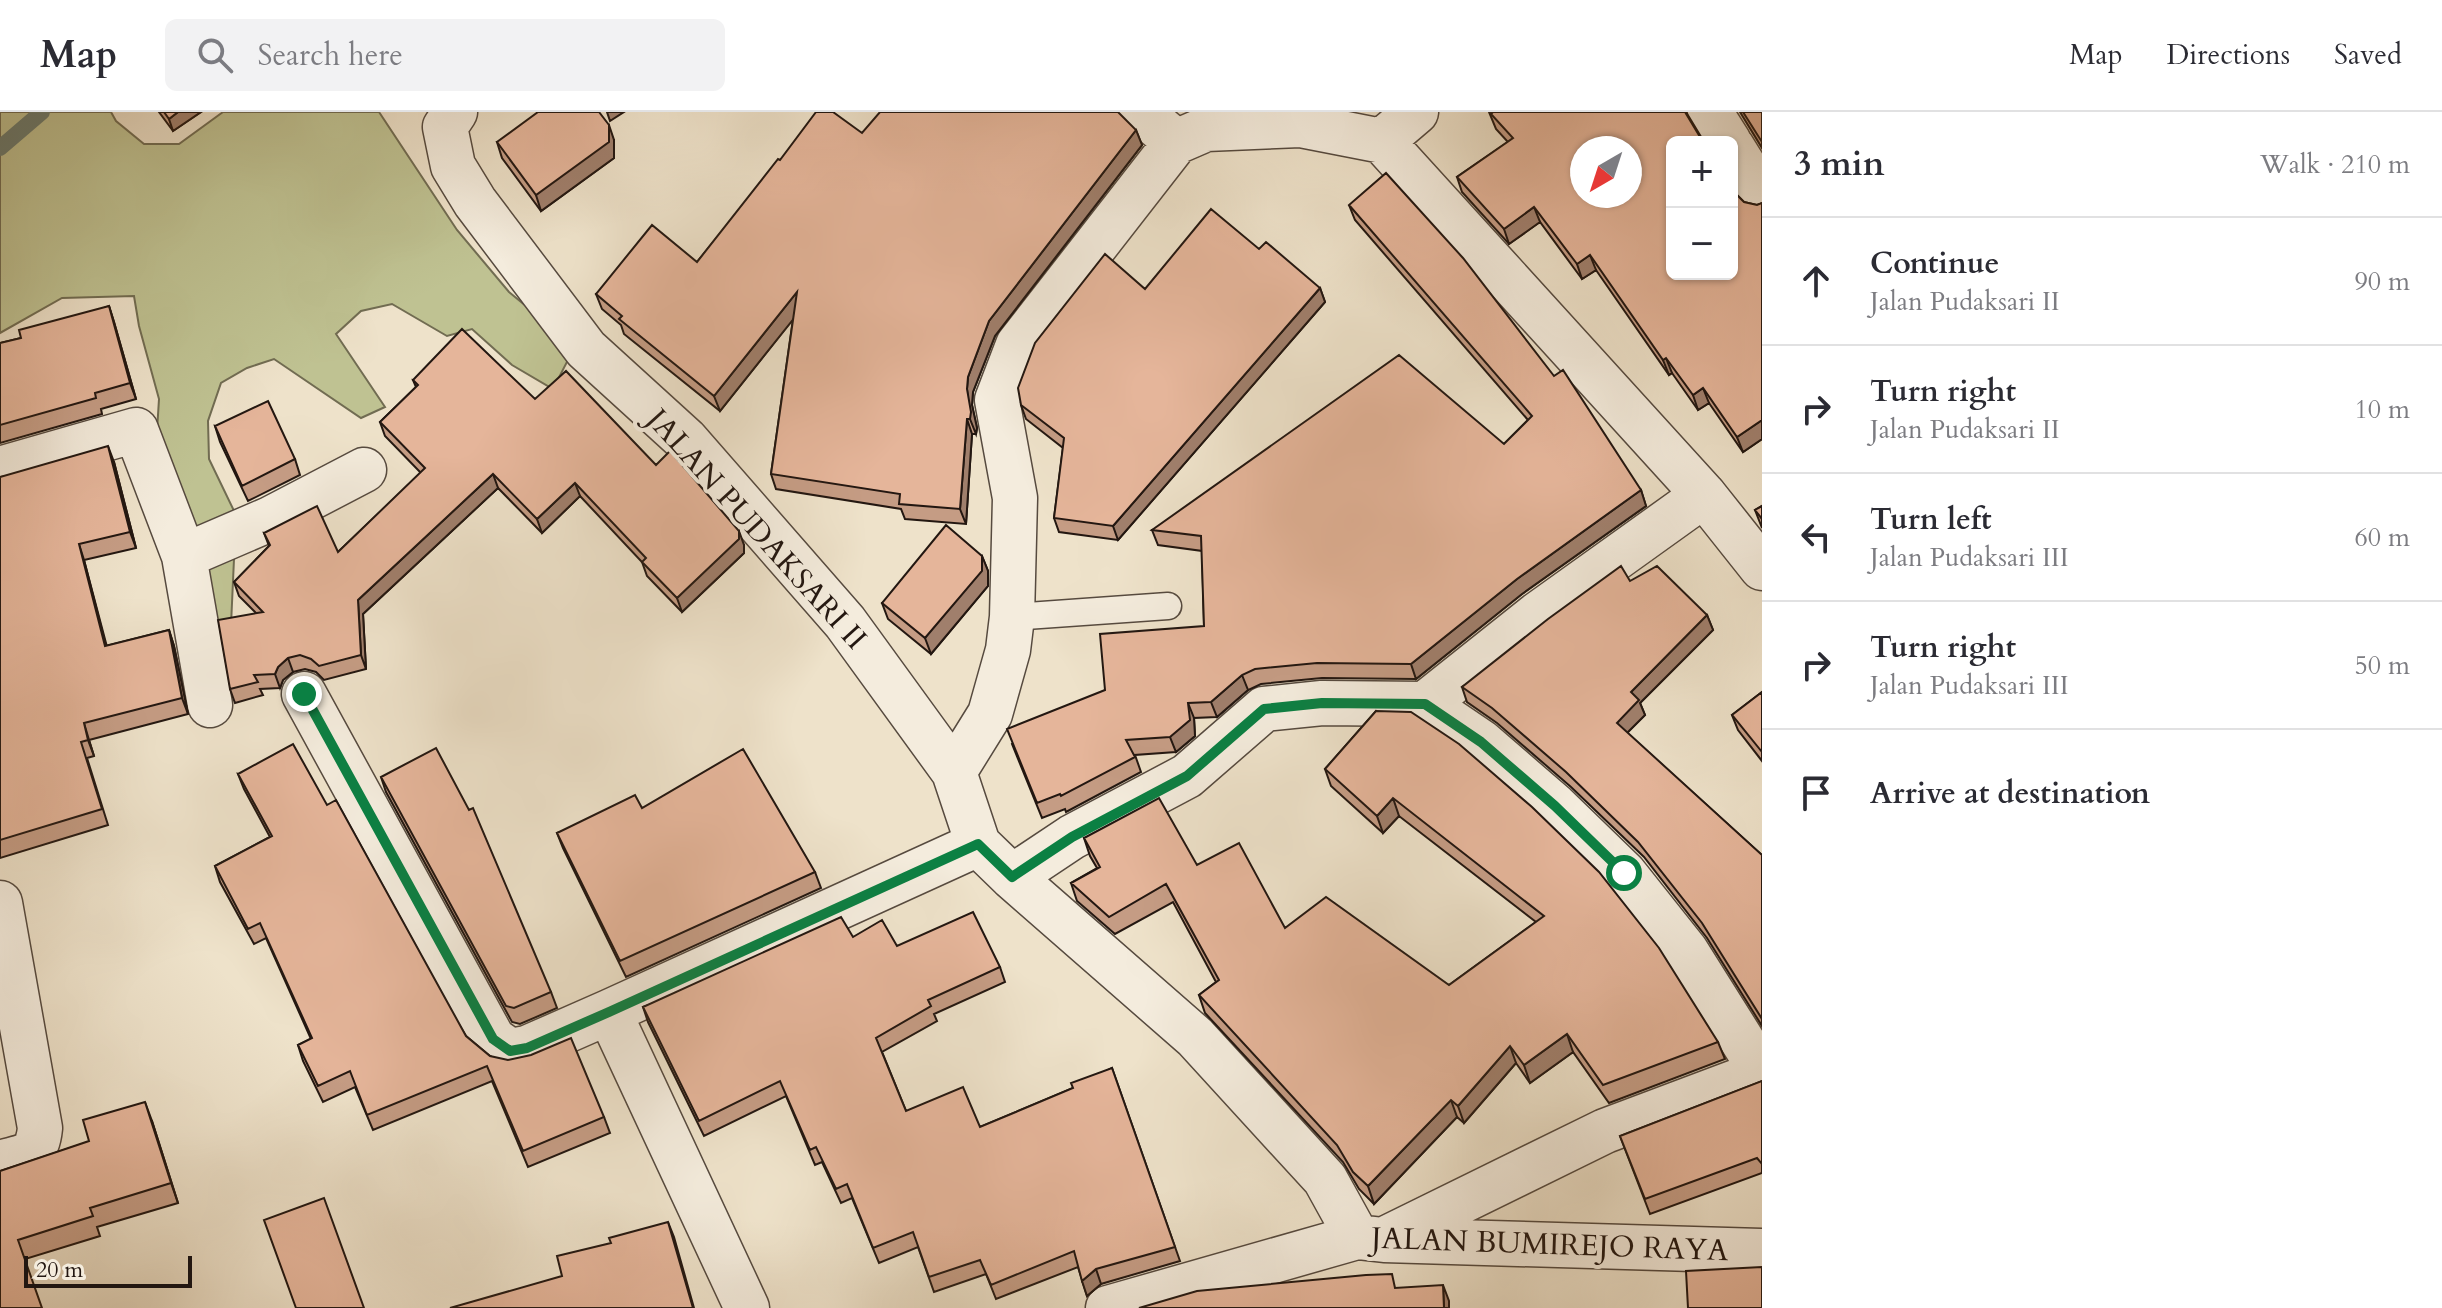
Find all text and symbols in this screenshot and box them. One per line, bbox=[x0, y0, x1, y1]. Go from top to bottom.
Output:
search box bbox=[165, 19, 725, 91]
text: Map bbox=[40, 29, 117, 81]
icon: search bbox=[193, 33, 237, 77]
text: Search here bbox=[257, 35, 403, 76]
text: Map bbox=[2069, 36, 2123, 74]
text: Directions bbox=[2167, 36, 2290, 74]
text: Saved bbox=[2334, 36, 2402, 74]
north arrow bbox=[1570, 136, 1642, 208]
map controls bbox=[1666, 136, 1738, 280]
button: + bbox=[1666, 136, 1738, 208]
text: 3 min bbox=[1794, 141, 1885, 187]
text: Walk · 210 m bbox=[2260, 147, 2410, 182]
button: − bbox=[1666, 208, 1738, 280]
text: Continue bbox=[1870, 243, 1999, 284]
icon: ahead bbox=[1794, 259, 1838, 303]
text: 90 m bbox=[2354, 264, 2410, 299]
text: Jalan Pudaksari II bbox=[1870, 284, 2060, 319]
text: Turn right bbox=[1870, 371, 2016, 412]
icon: right bbox=[1794, 387, 1838, 431]
text: 10 m bbox=[2354, 392, 2410, 427]
street label: JALAN PUDAKSARI II bbox=[635, 397, 876, 659]
text: Jalan Pudaksari II bbox=[1870, 412, 2060, 447]
text: Turn left bbox=[1870, 499, 1992, 540]
icon: left bbox=[1794, 515, 1838, 559]
text: 60 m bbox=[2354, 520, 2410, 555]
text: Jalan Pudaksari III bbox=[1870, 540, 2069, 575]
text: Turn right bbox=[1870, 627, 2016, 668]
icon: right bbox=[1794, 643, 1838, 687]
text: 50 m bbox=[2354, 648, 2410, 683]
text: Jalan Pudaksari III bbox=[1870, 668, 2069, 703]
route end bbox=[286, 676, 322, 712]
icon: arrive bbox=[1794, 771, 1838, 815]
text: Arrive at destination bbox=[1870, 773, 2150, 814]
route start bbox=[1606, 855, 1642, 891]
street label: JALAN BUMIREJO RAYA bbox=[1367, 1218, 1730, 1271]
scale bar bbox=[24, 1252, 192, 1288]
text: 20 m bbox=[36, 1255, 83, 1285]

